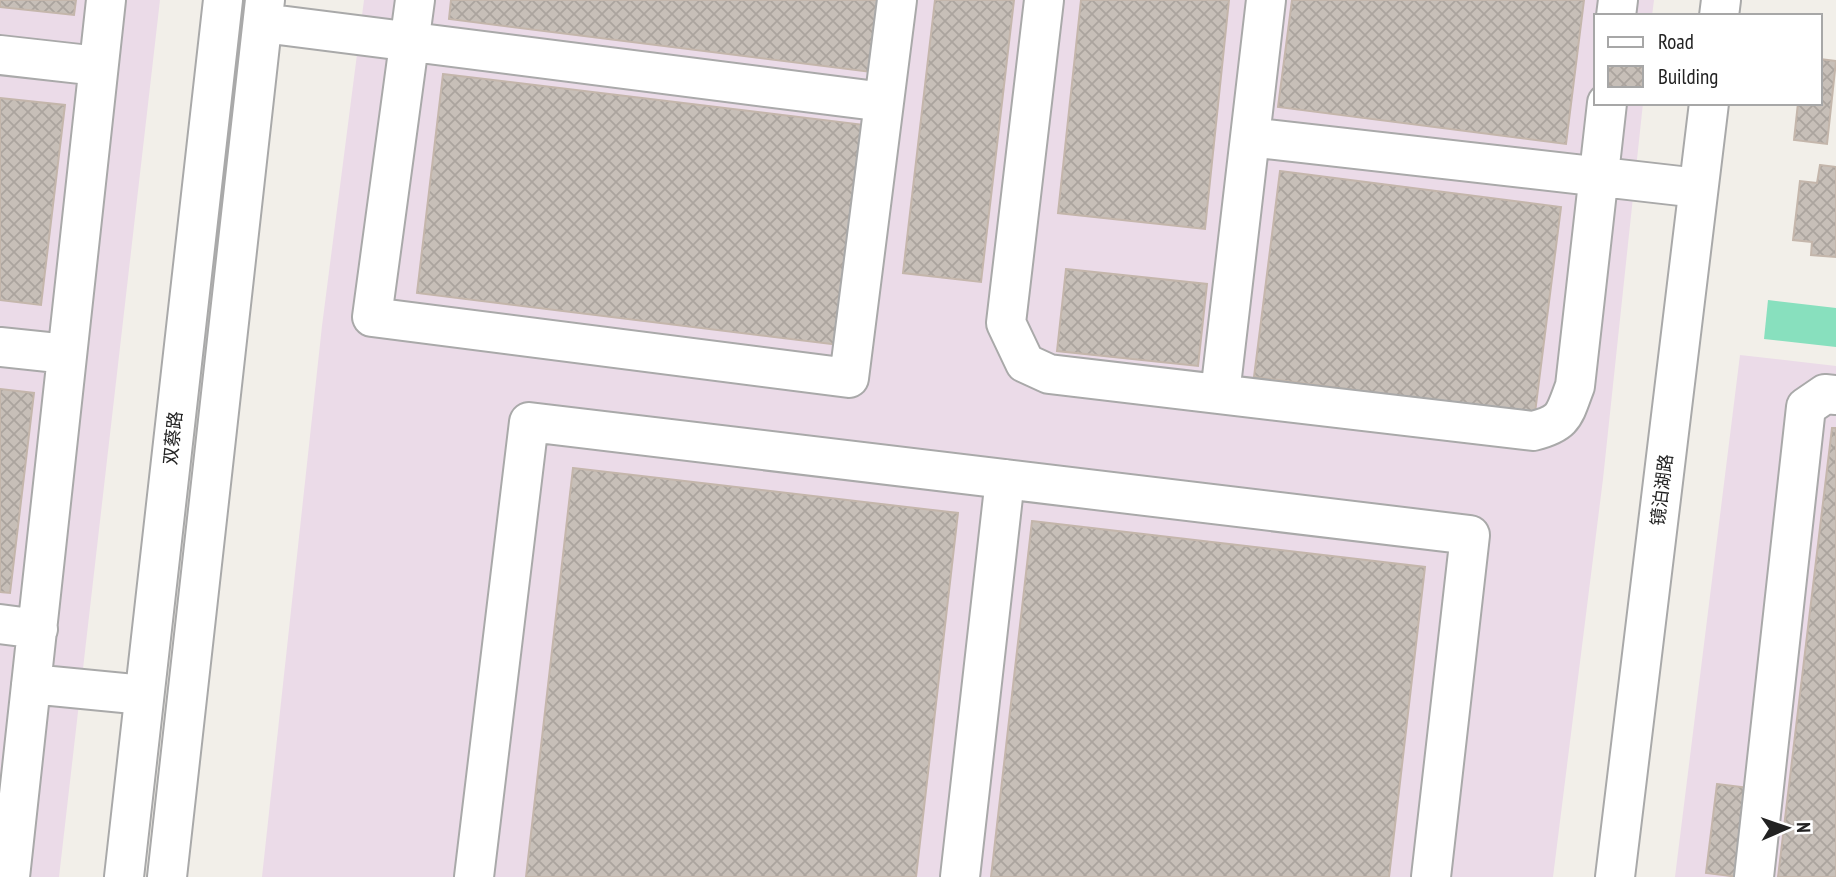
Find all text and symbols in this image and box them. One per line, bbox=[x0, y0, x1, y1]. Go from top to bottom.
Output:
legend bbox=[1594, 14, 1822, 105]
text: Road bbox=[1658, 28, 1694, 55]
text: Building bbox=[1658, 63, 1718, 90]
street label: 双蔡路 bbox=[158, 410, 187, 466]
street label: 镜泊湖路 bbox=[1646, 453, 1677, 527]
north arrow bbox=[1752, 793, 1822, 863]
text: N bbox=[1792, 822, 1816, 833]

